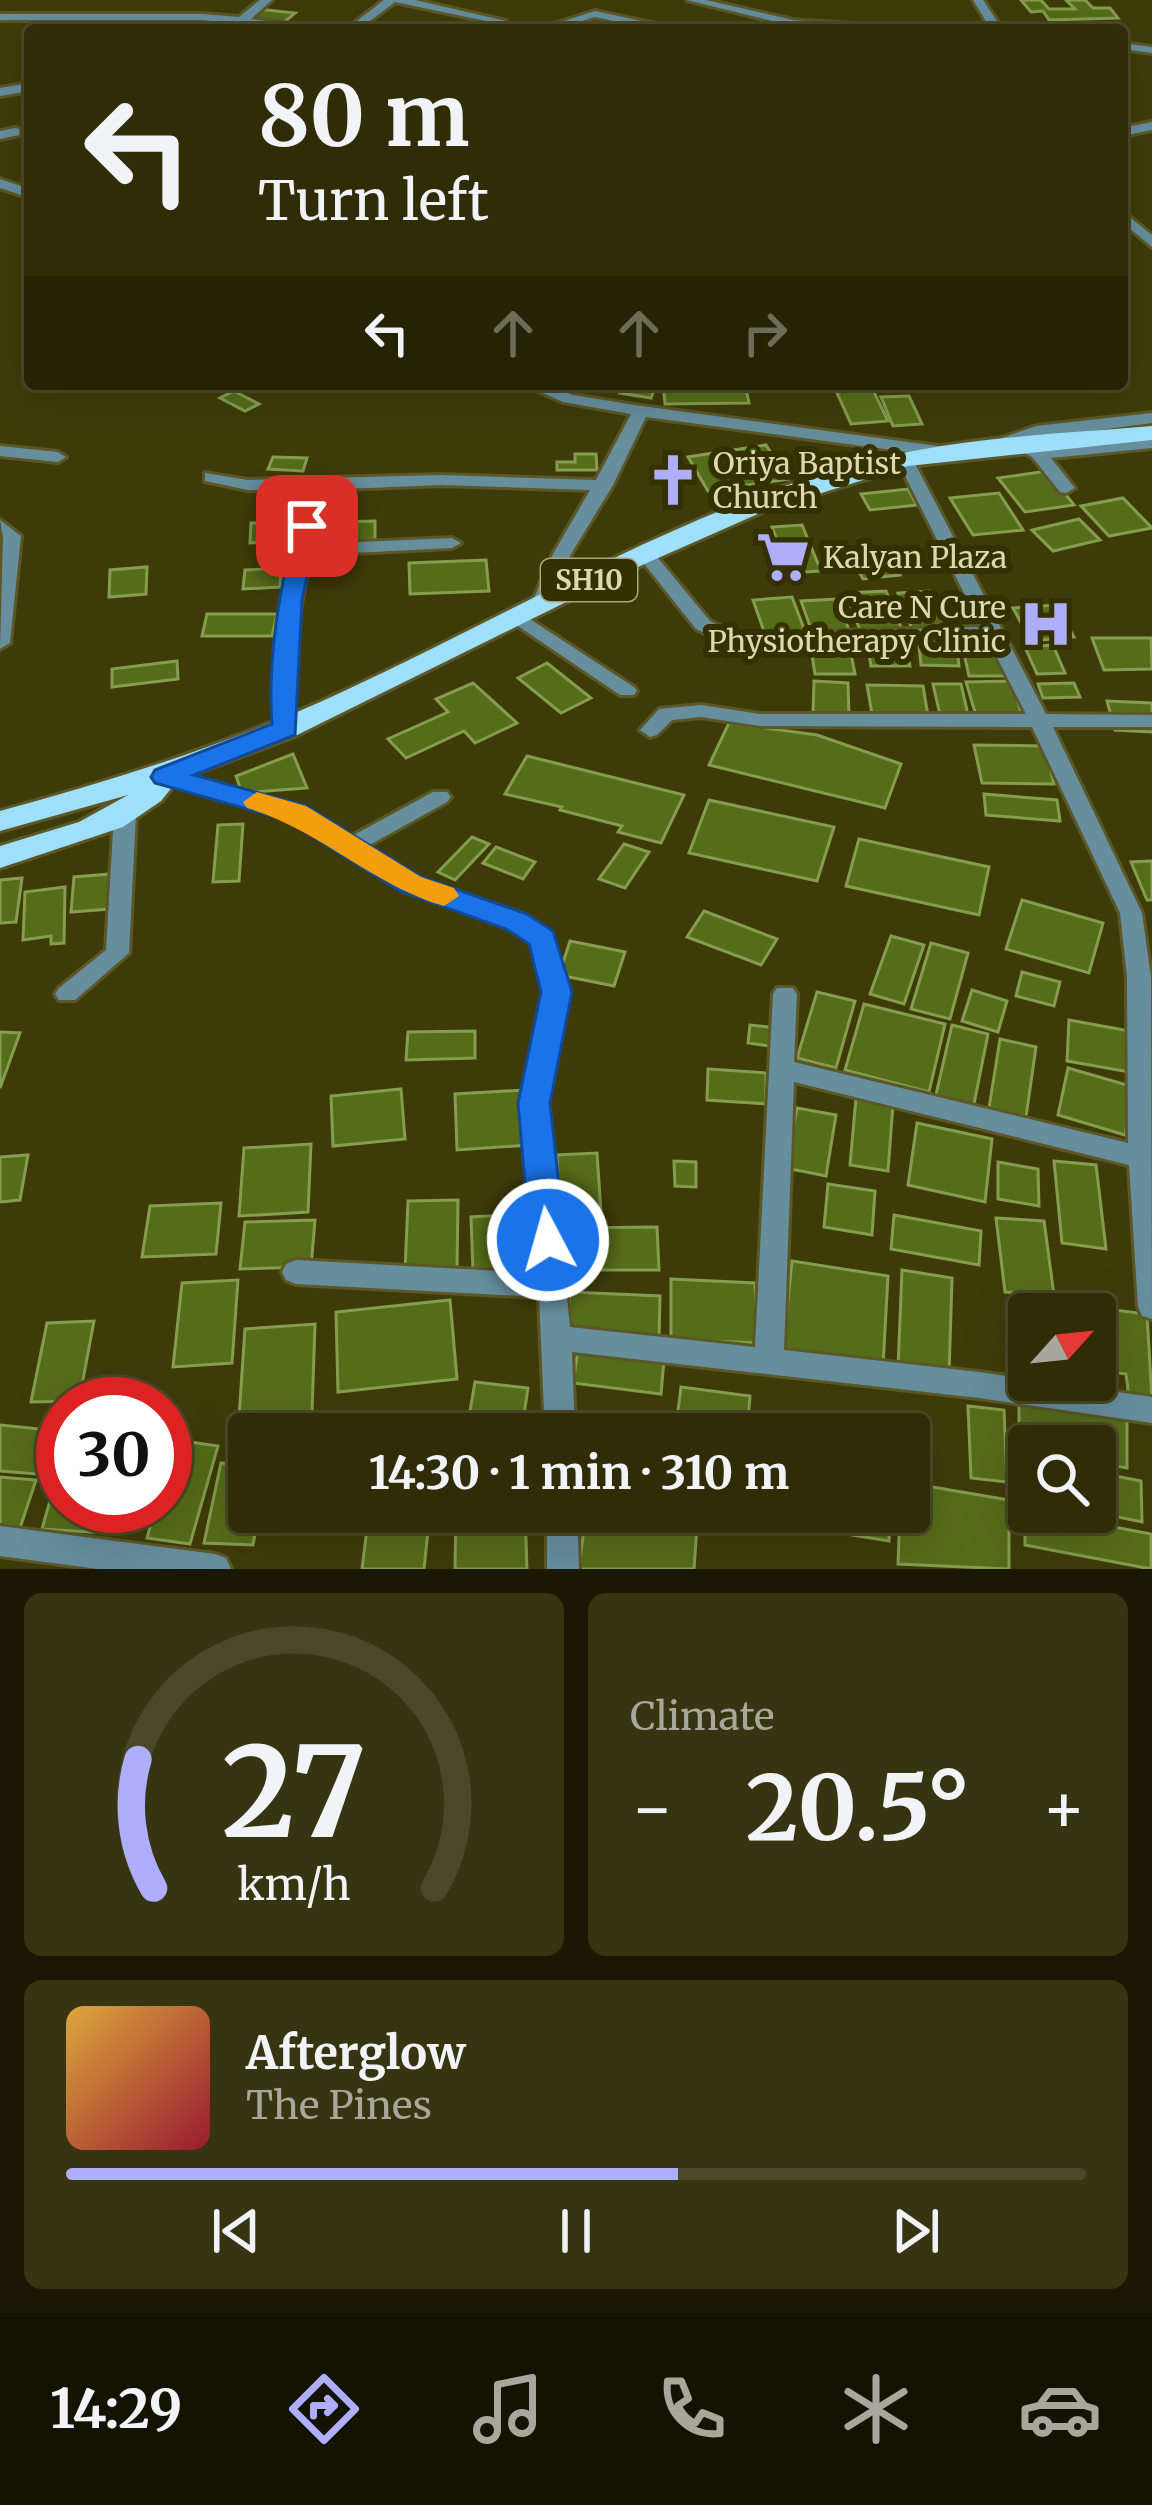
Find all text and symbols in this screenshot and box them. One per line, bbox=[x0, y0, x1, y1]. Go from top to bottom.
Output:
text: 80 m bbox=[258, 63, 470, 169]
icon: left bbox=[60, 72, 216, 228]
text: Turn left bbox=[258, 167, 489, 235]
icon: left bbox=[354, 300, 420, 366]
icon: ahead bbox=[480, 300, 546, 366]
icon: ahead bbox=[606, 300, 672, 366]
icon: right bbox=[732, 300, 798, 366]
place label: Oriya Baptist Church bbox=[713, 444, 901, 516]
church icon: Oriya Baptist Church bbox=[644, 451, 702, 509]
pin bbox=[256, 475, 358, 577]
icon: arrive bbox=[274, 493, 340, 559]
supermarket icon: Kalyan Plaza bbox=[754, 528, 812, 586]
place label: Kalyan Plaza bbox=[823, 538, 1007, 576]
road number: SH10 bbox=[541, 559, 637, 601]
place label: Care N Cure Physiotherapy Clinic bbox=[708, 588, 1006, 660]
hospital icon: Care N Cure Physiotherapy Clinic bbox=[1017, 595, 1075, 653]
position arrow bbox=[485, 1177, 611, 1303]
north arrow bbox=[1008, 1293, 1116, 1401]
map controls bbox=[1008, 1293, 1116, 1533]
speed limit sign: 30 bbox=[36, 1377, 192, 1533]
button: search bbox=[1008, 1425, 1116, 1533]
text: 14:30 · 1 min · 310 m bbox=[369, 1445, 789, 1501]
text: Climate bbox=[630, 1692, 774, 1741]
text: 27 bbox=[222, 1714, 366, 1871]
text: 20.5° bbox=[746, 1751, 970, 1865]
text: − bbox=[630, 1767, 674, 1850]
text: + bbox=[1042, 1767, 1086, 1850]
text: km/h bbox=[237, 1857, 351, 1911]
text: Afterglow bbox=[246, 2025, 466, 2081]
text: The Pines bbox=[246, 2081, 432, 2130]
icon: previous bbox=[203, 2198, 269, 2264]
icon: pause bbox=[543, 2198, 609, 2264]
icon: next bbox=[883, 2198, 949, 2264]
icon: directions bbox=[282, 2367, 366, 2451]
icon: music bbox=[466, 2367, 550, 2451]
icon: phone bbox=[650, 2367, 734, 2451]
icon: climate bbox=[834, 2367, 918, 2451]
icon: car bbox=[1018, 2367, 1102, 2451]
text: 14:29 bbox=[50, 2375, 182, 2443]

